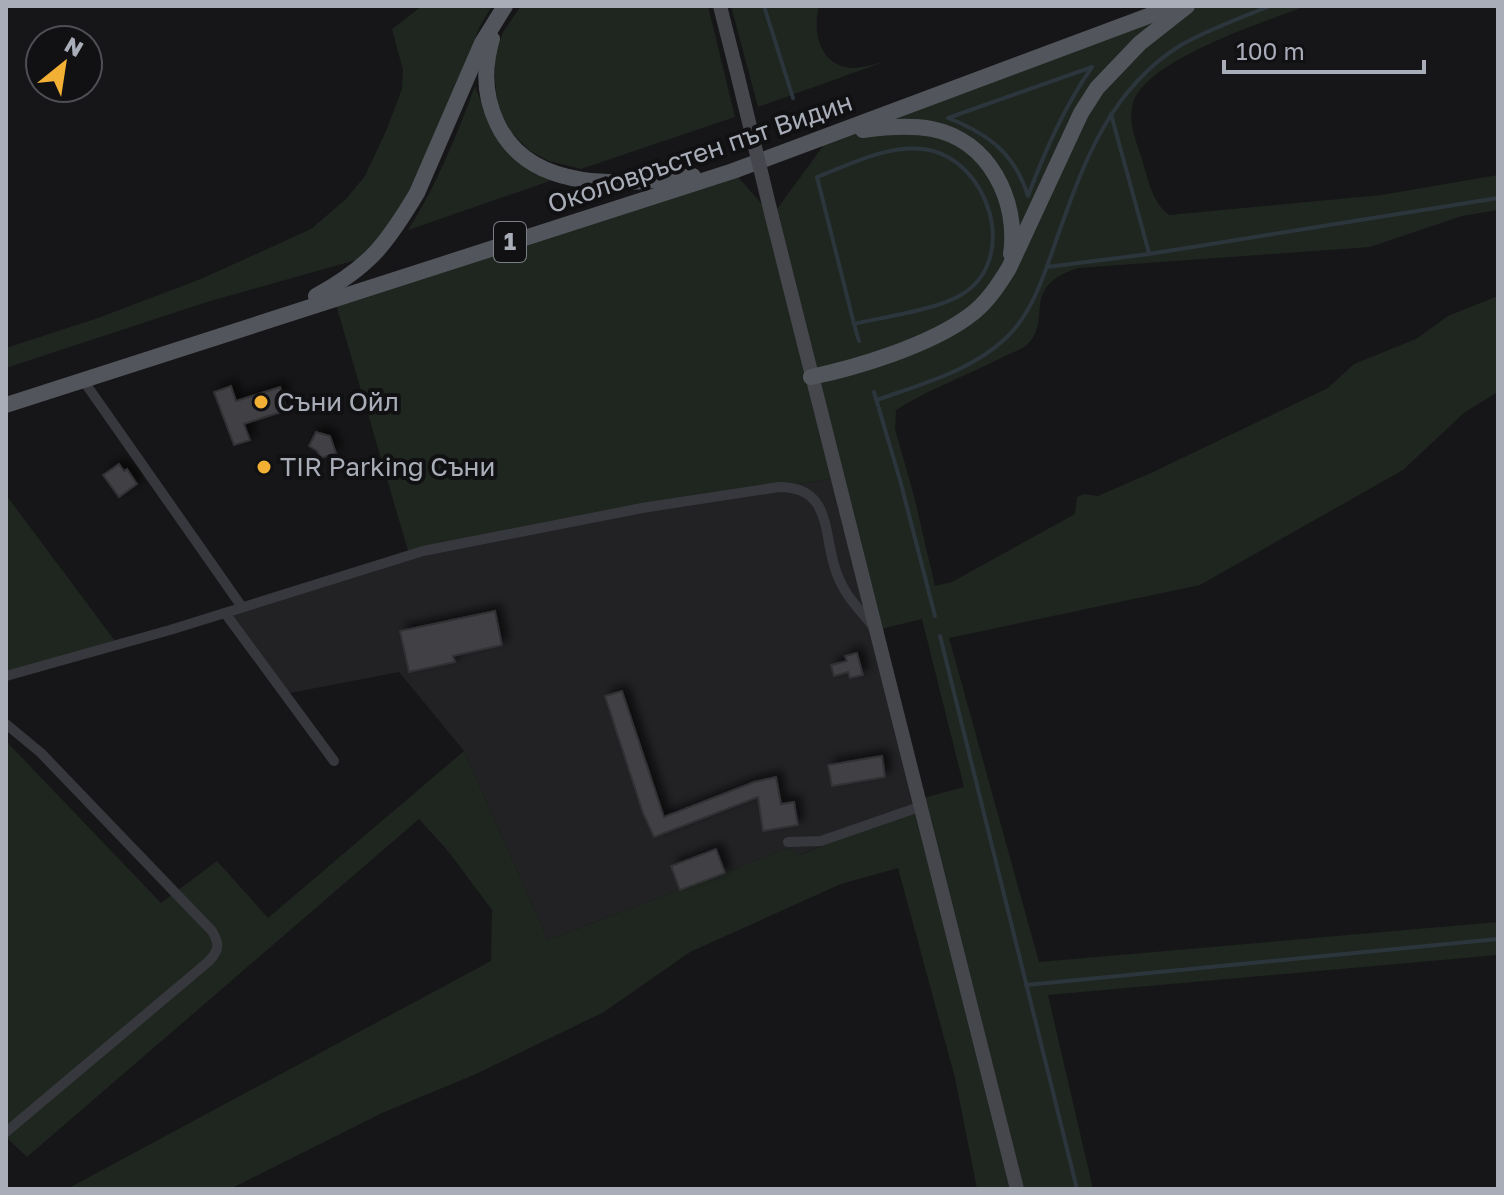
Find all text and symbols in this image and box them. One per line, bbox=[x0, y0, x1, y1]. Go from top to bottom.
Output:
north arrow bbox=[24, 24, 104, 104]
scale bar bbox=[1224, 24, 1424, 74]
text: N bbox=[60, 30, 88, 62]
text: 100 m bbox=[1236, 36, 1305, 65]
street label: Околовръстен път Видин bbox=[543, 86, 856, 219]
road number: 1 bbox=[494, 222, 526, 262]
place label: Съни Ойл bbox=[277, 386, 399, 417]
marker: Съни Ойл bbox=[252, 393, 270, 411]
place label: TIR Parking Съни bbox=[280, 451, 495, 482]
marker: TIR Parking Съни bbox=[255, 458, 273, 476]

